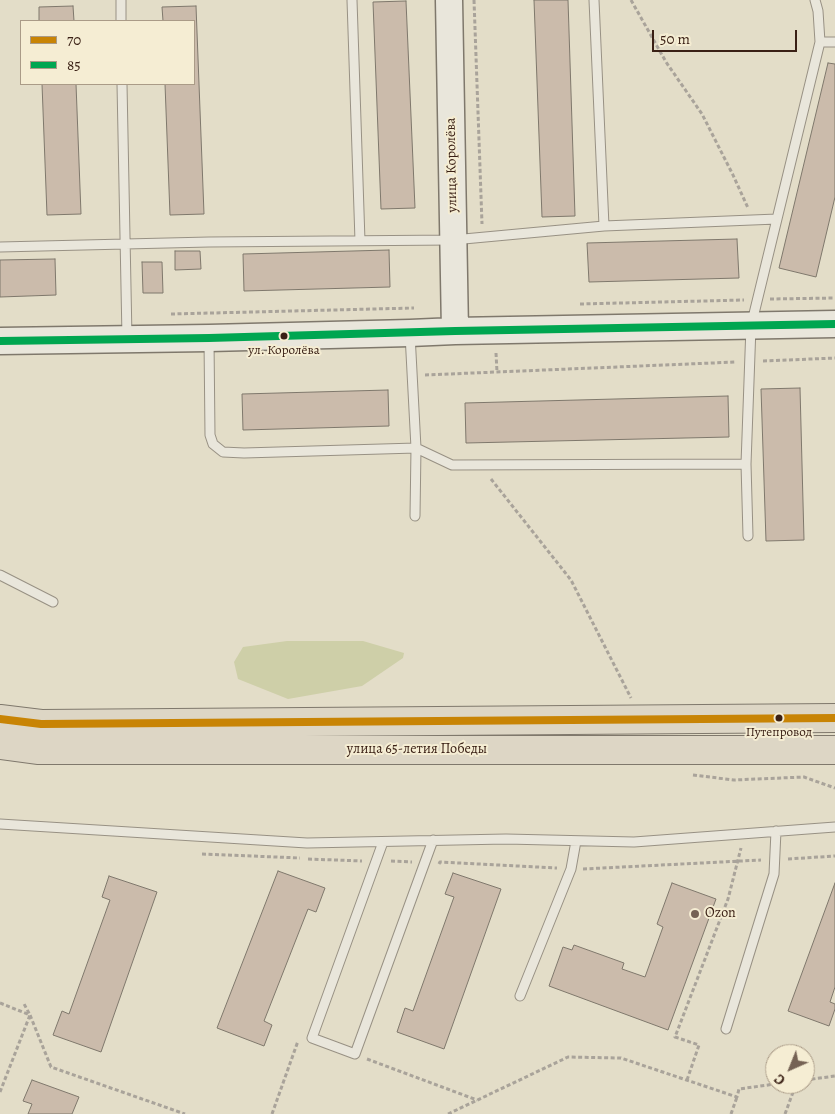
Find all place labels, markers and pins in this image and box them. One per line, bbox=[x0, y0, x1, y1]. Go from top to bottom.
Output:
marker: ул. Королёва bbox=[279, 331, 289, 341]
place label: ул. Королёва bbox=[248, 343, 320, 359]
marker: Путепровод bbox=[774, 713, 784, 723]
place label: Путепровод bbox=[746, 725, 812, 741]
place label: Ozon bbox=[705, 906, 736, 922]
marker: Ozon bbox=[689, 908, 701, 920]

